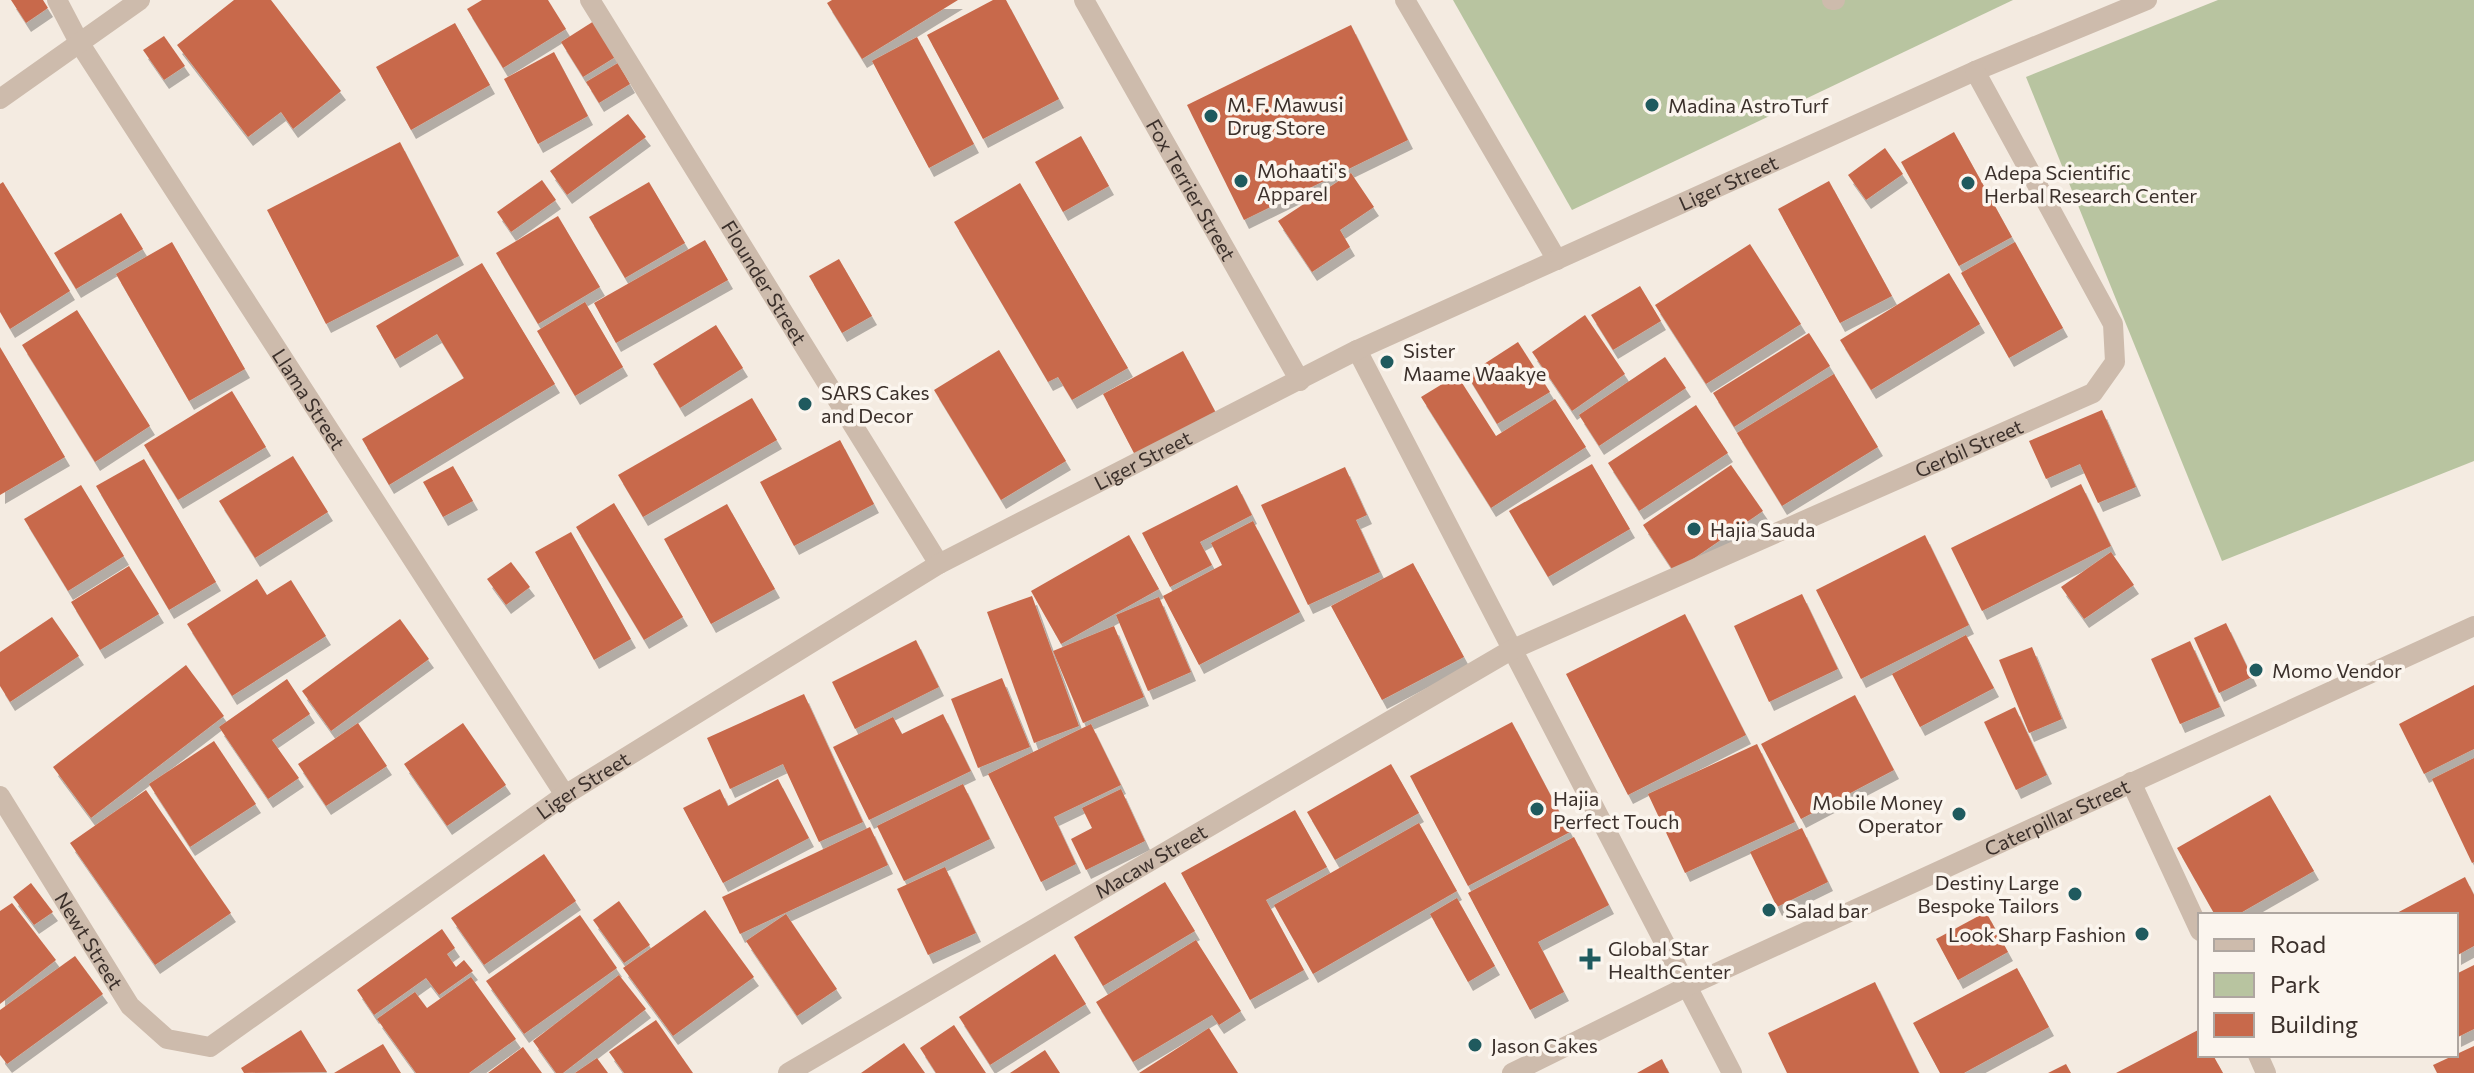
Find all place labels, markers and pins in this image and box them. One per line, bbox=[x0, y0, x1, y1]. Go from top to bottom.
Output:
place label: M. F. Mawusi Drug Store bbox=[1227, 92, 1344, 139]
place label: Madina AstroTurf bbox=[1668, 93, 1829, 117]
marker: Madina AstroTurf bbox=[1643, 96, 1661, 114]
marker: M. F. Mawusi Drug Store bbox=[1202, 107, 1220, 125]
place label: Mohaati's Apparel bbox=[1257, 158, 1347, 205]
place label: Adepa Scientific Herbal Research Center bbox=[1984, 160, 2197, 207]
marker: Mohaati's Apparel bbox=[1232, 172, 1250, 190]
marker: Adepa Scientific Herbal Research Center bbox=[1959, 174, 1977, 192]
place label: Sister Maame Waakye bbox=[1403, 338, 1546, 385]
marker: Sister Maame Waakye bbox=[1378, 353, 1396, 371]
place label: SARS Cakes and Decor bbox=[821, 380, 930, 427]
marker: SARS Cakes and Decor bbox=[796, 395, 814, 413]
place label: Hajia Sauda bbox=[1710, 517, 1815, 541]
marker: Hajia Sauda bbox=[1685, 520, 1703, 538]
place label: Momo Vendor bbox=[2272, 658, 2402, 682]
marker: Momo Vendor bbox=[2247, 661, 2265, 679]
place label: Hajia Perfect Touch bbox=[1553, 786, 1679, 833]
place label: Mobile Money Operator bbox=[1812, 790, 1943, 837]
marker: Hajia Perfect Touch bbox=[1528, 800, 1546, 818]
marker: Mobile Money Operator bbox=[1950, 805, 1968, 823]
place label: Destiny Large Bespoke Tailors bbox=[1917, 870, 2059, 917]
marker: Destiny Large Bespoke Tailors bbox=[2066, 885, 2084, 903]
place label: Salad bar bbox=[1785, 898, 1868, 922]
marker: Salad bar bbox=[1760, 901, 1778, 919]
place label: Look Sharp Fashion bbox=[1948, 922, 2126, 946]
marker: Look Sharp Fashion bbox=[2133, 925, 2151, 943]
place label: Global Star HealthCenter bbox=[1608, 936, 1731, 983]
marker: Global Star HealthCenter bbox=[1579, 948, 1601, 970]
place label: Jason Cakes bbox=[1491, 1033, 1598, 1057]
marker: Jason Cakes bbox=[1466, 1036, 1484, 1054]

